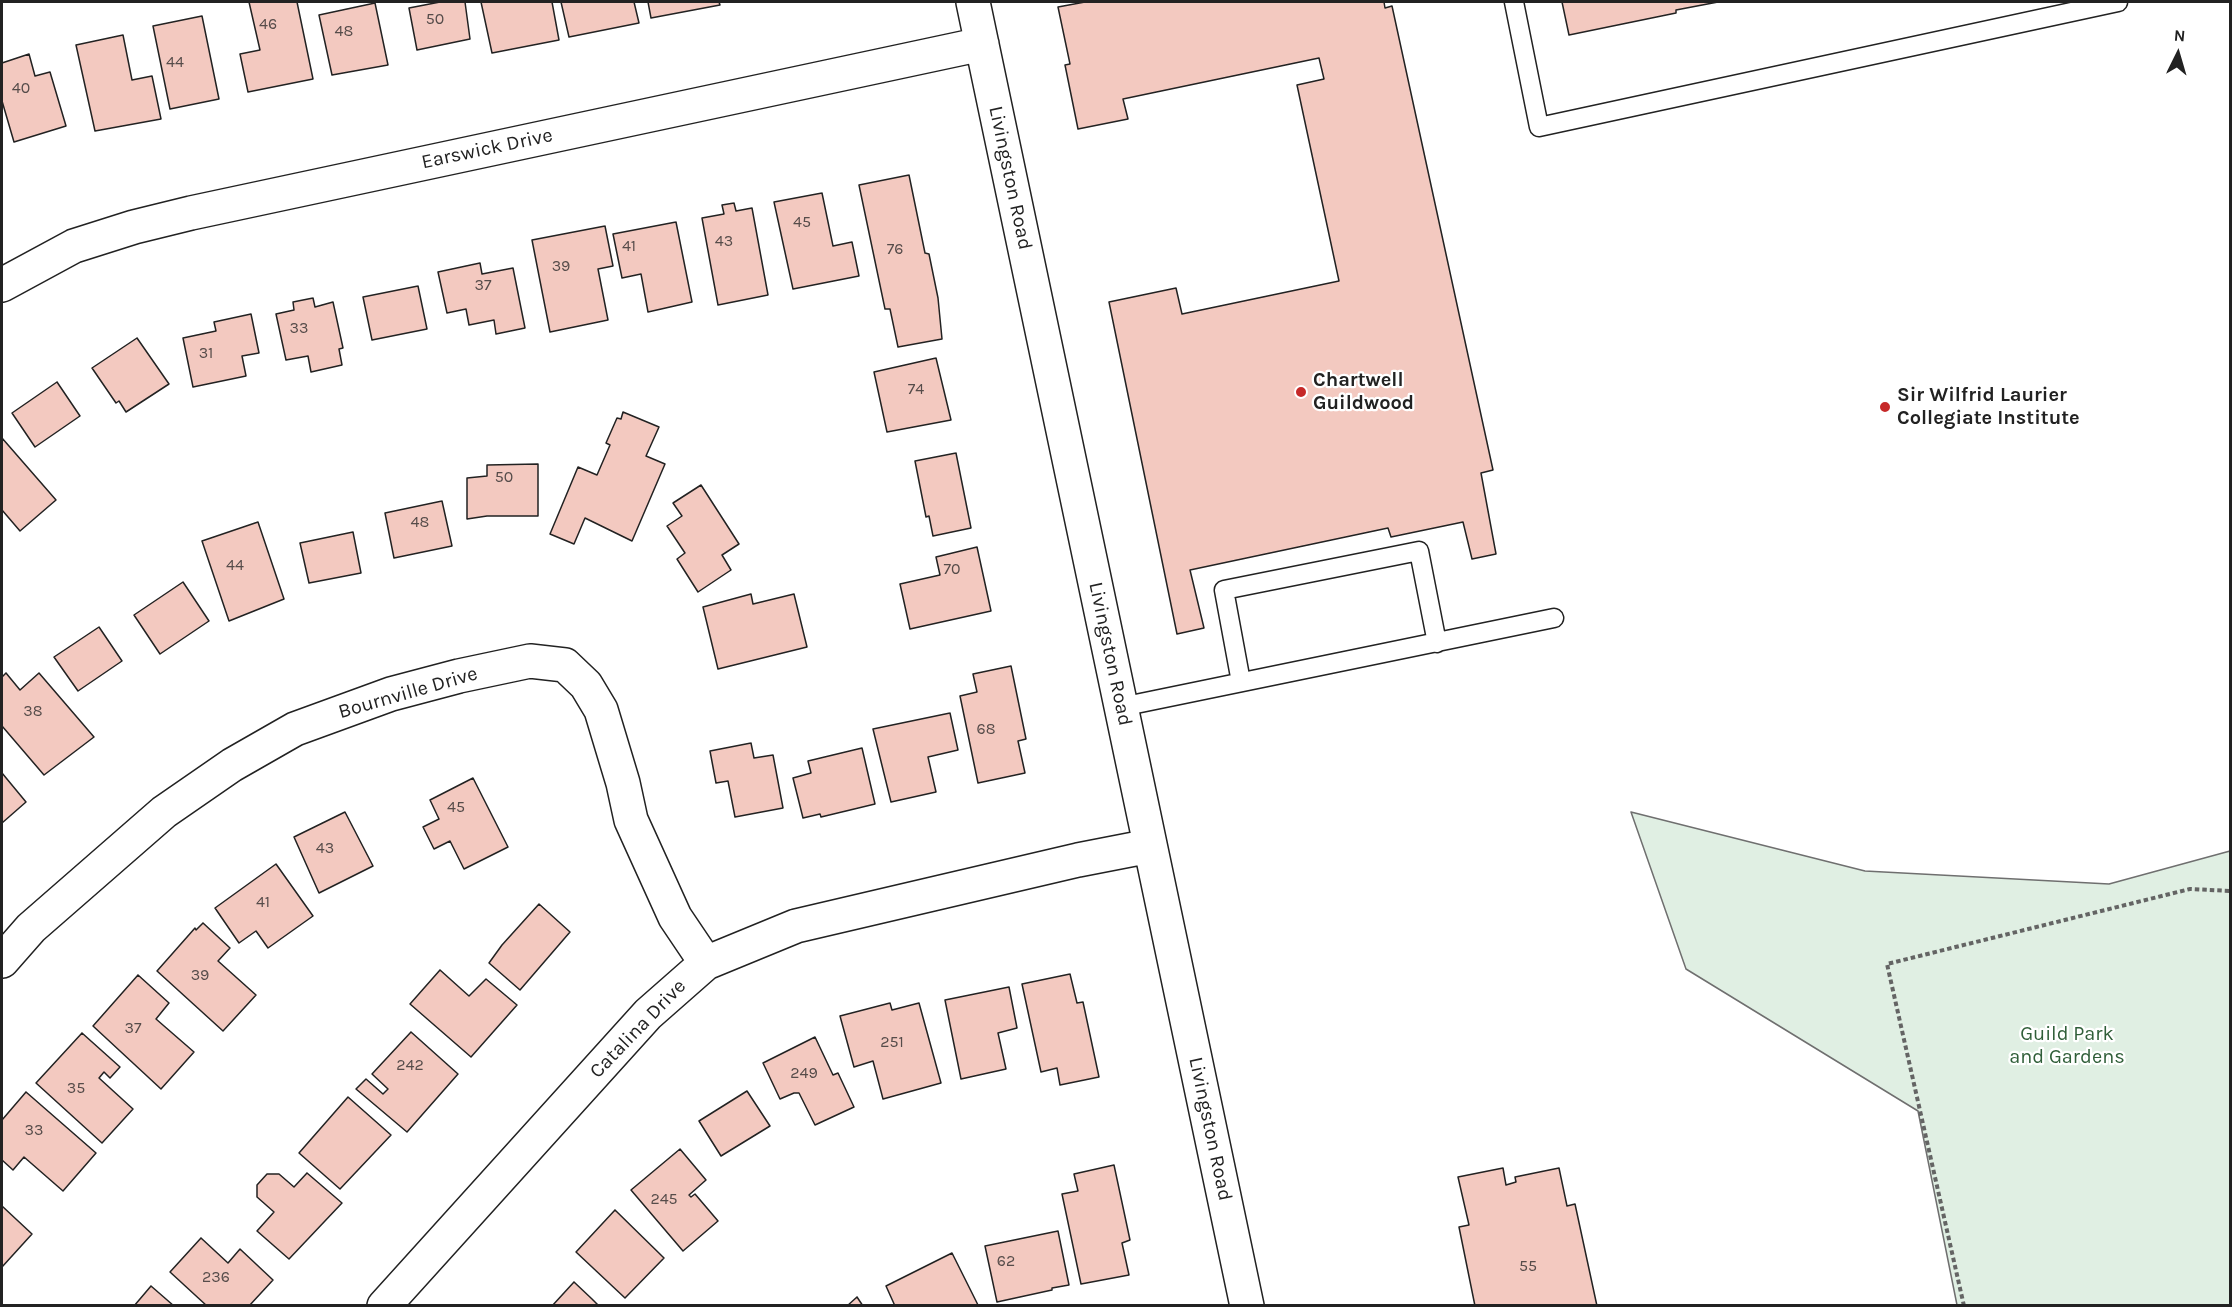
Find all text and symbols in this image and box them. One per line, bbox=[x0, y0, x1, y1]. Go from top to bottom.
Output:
house number: 50 bbox=[426, 9, 444, 29]
house number: 46 bbox=[259, 14, 277, 34]
house number: 48 bbox=[335, 21, 353, 41]
north arrow bbox=[2148, 24, 2208, 84]
text: N bbox=[2173, 26, 2186, 46]
house number: 44 bbox=[166, 52, 184, 72]
house number: 40 bbox=[12, 78, 30, 98]
street label: Livingston Road bbox=[983, 104, 1037, 252]
street label: Earswick Drive bbox=[419, 123, 555, 175]
house number: 45 bbox=[793, 212, 811, 232]
house number: 43 bbox=[715, 231, 733, 251]
house number: 41 bbox=[622, 236, 636, 256]
house number: 76 bbox=[887, 239, 903, 259]
house number: 39 bbox=[552, 256, 570, 276]
house number: 37 bbox=[475, 275, 491, 295]
house number: 33 bbox=[290, 318, 308, 338]
house number: 31 bbox=[199, 343, 213, 363]
place label: Chartwell Guildwood bbox=[1313, 368, 1414, 415]
house number: 74 bbox=[908, 379, 924, 399]
place label: Sir Wilfrid Laurier Collegiate Institute bbox=[1897, 383, 2080, 430]
marker: Chartwell Guildwood bbox=[1294, 385, 1308, 399]
marker: Sir Wilfrid Laurier Collegiate Institute bbox=[1878, 400, 1892, 414]
house number: 50 bbox=[495, 467, 513, 487]
house number: 48 bbox=[411, 512, 429, 532]
house number: 44 bbox=[226, 555, 244, 575]
house number: 70 bbox=[943, 559, 961, 579]
street label: Livingston Road bbox=[1083, 580, 1137, 728]
street label: Bournville Drive bbox=[336, 662, 480, 724]
house number: 38 bbox=[23, 701, 43, 721]
house number: 68 bbox=[977, 719, 995, 739]
house number: 45 bbox=[447, 797, 465, 817]
house number: 43 bbox=[316, 838, 334, 858]
house number: 41 bbox=[256, 892, 270, 912]
house number: 39 bbox=[191, 965, 209, 985]
street label: Catalina Drive bbox=[585, 975, 691, 1083]
house number: 37 bbox=[125, 1018, 141, 1038]
park label: Guild Park and Gardens bbox=[2009, 1022, 2125, 1069]
house number: 251 bbox=[880, 1032, 904, 1052]
house number: 242 bbox=[396, 1055, 424, 1075]
street label: Livingston Road bbox=[1183, 1055, 1237, 1203]
house number: 249 bbox=[790, 1063, 818, 1083]
house number: 35 bbox=[67, 1078, 85, 1098]
house number: 33 bbox=[25, 1120, 43, 1140]
house number: 245 bbox=[650, 1189, 678, 1209]
house number: 62 bbox=[997, 1251, 1015, 1271]
house number: 55 bbox=[1519, 1256, 1537, 1276]
house number: 236 bbox=[202, 1267, 230, 1287]

